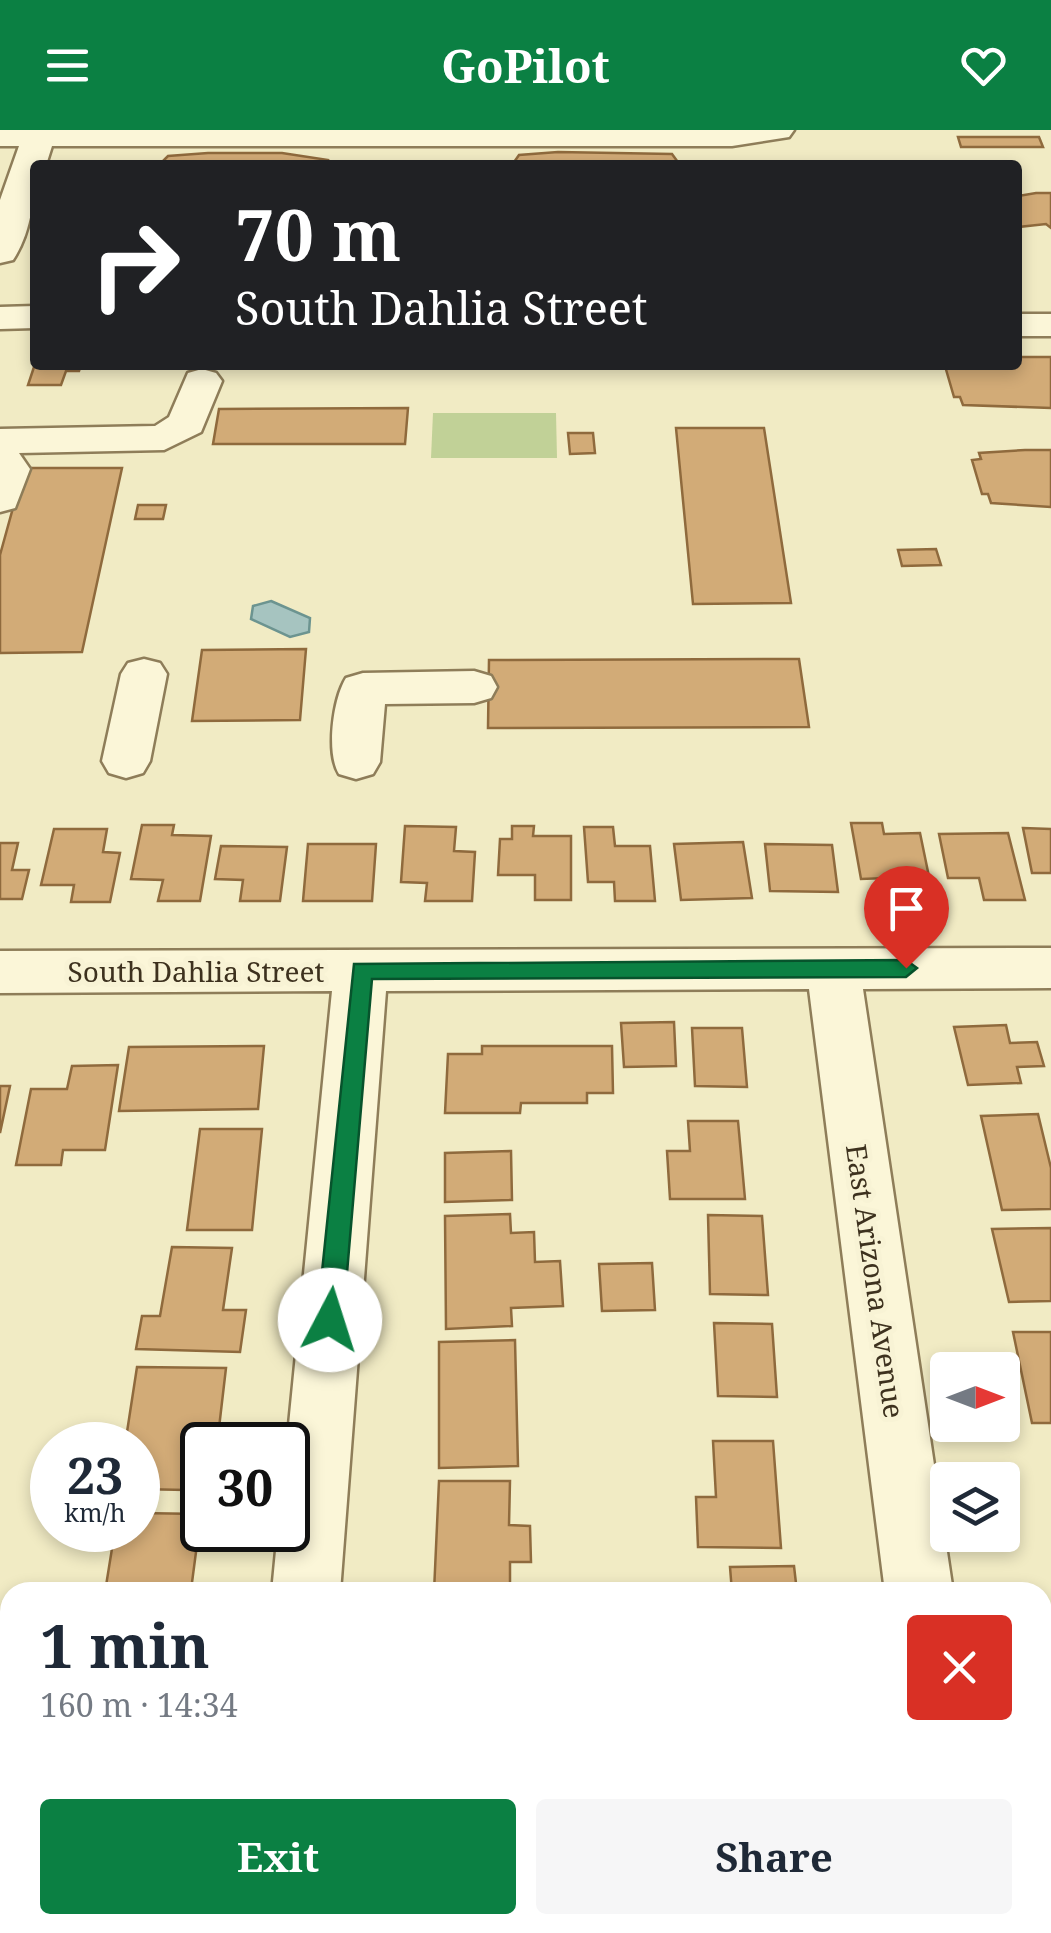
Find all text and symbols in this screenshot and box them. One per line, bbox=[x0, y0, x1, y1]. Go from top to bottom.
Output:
text: GoPilot bbox=[441, 35, 610, 96]
icon: menu bbox=[40, 38, 95, 93]
icon: heart bbox=[956, 38, 1011, 93]
text: 70 m bbox=[235, 186, 401, 282]
icon: right bbox=[70, 200, 200, 330]
text: South Dahlia Street bbox=[235, 277, 648, 338]
pin bbox=[864, 866, 949, 969]
icon: arrive bbox=[879, 881, 934, 936]
street label: South Dahlia Street bbox=[68, 952, 325, 990]
street label: East Arizona Avenue bbox=[838, 1141, 914, 1421]
position arrow bbox=[278, 1268, 382, 1372]
north arrow bbox=[930, 1352, 1020, 1442]
map controls bbox=[930, 1352, 1020, 1552]
speed limit sign: 30 bbox=[180, 1422, 310, 1552]
text: 23 bbox=[67, 1441, 123, 1509]
button: layers bbox=[930, 1462, 1020, 1552]
text: km/h bbox=[64, 1495, 126, 1529]
text: 1 min bbox=[40, 1604, 210, 1686]
button: close bbox=[907, 1615, 1012, 1720]
text: 160 m · 14:34 bbox=[40, 1683, 238, 1726]
button: Exit bbox=[40, 1799, 516, 1914]
button: Share bbox=[536, 1799, 1012, 1914]

